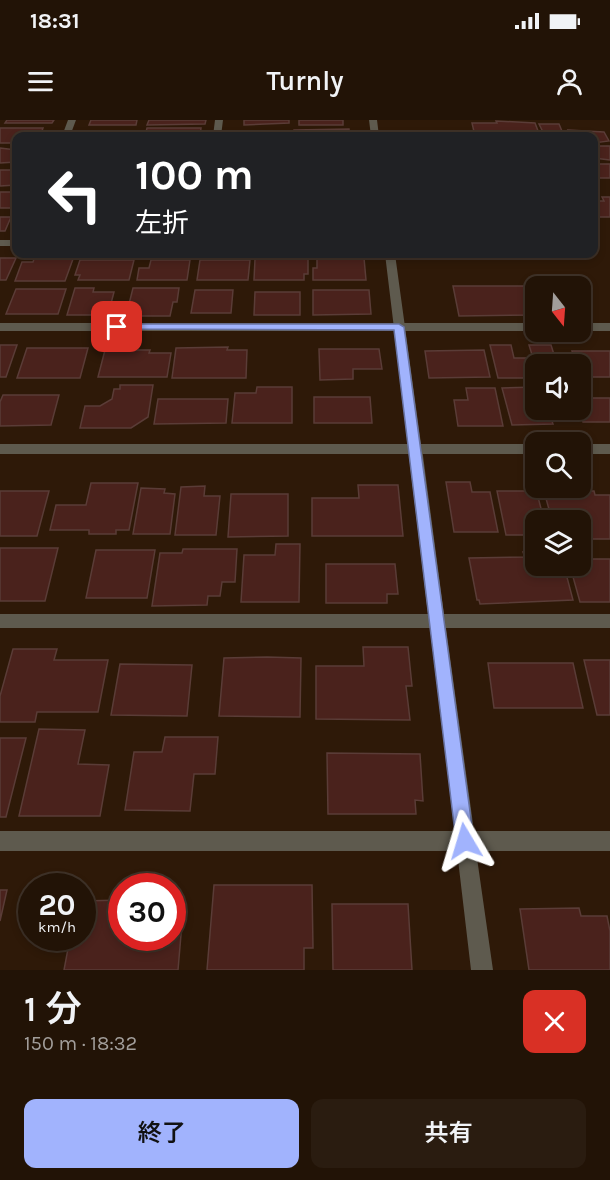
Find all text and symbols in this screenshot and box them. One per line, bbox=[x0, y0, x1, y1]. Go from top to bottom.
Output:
text: 18:31 bbox=[30, 8, 80, 34]
icon: menu bbox=[24, 65, 57, 98]
text: Turnly bbox=[266, 65, 344, 97]
icon: person bbox=[553, 65, 586, 98]
text: 100 m bbox=[135, 150, 254, 200]
icon: left bbox=[36, 156, 114, 234]
text: 左折 bbox=[135, 207, 189, 239]
north arrow bbox=[525, 276, 591, 342]
map controls bbox=[525, 276, 591, 576]
pin bbox=[91, 301, 142, 352]
icon: arrive bbox=[100, 310, 133, 343]
button: sound bbox=[525, 354, 591, 420]
button: search bbox=[525, 432, 591, 498]
button: layers bbox=[525, 510, 591, 576]
position arrow bbox=[433, 809, 497, 873]
speed limit sign: 30 bbox=[108, 873, 186, 951]
text: 20 bbox=[38, 887, 76, 923]
text: km/h bbox=[38, 918, 76, 936]
text: 1 分 bbox=[24, 988, 82, 1030]
button: close bbox=[523, 990, 586, 1053]
text: 150 m · 18:32 bbox=[24, 1032, 137, 1055]
button: 終了 bbox=[24, 1099, 299, 1168]
button: 共有 bbox=[311, 1099, 586, 1168]

